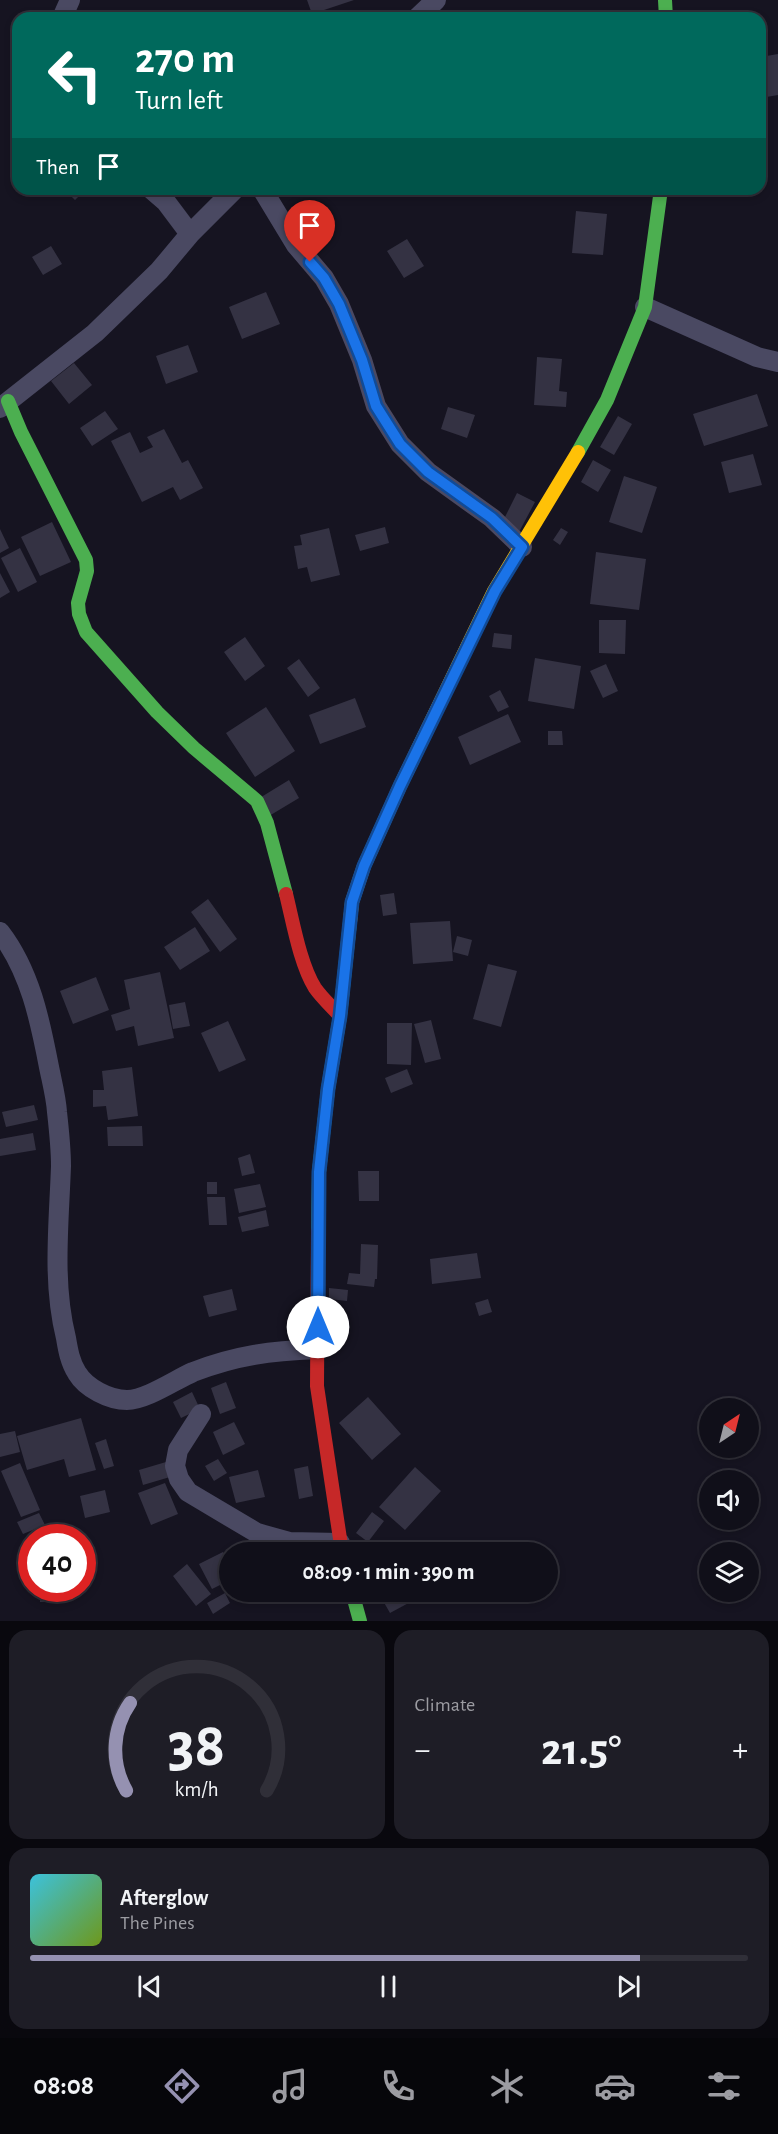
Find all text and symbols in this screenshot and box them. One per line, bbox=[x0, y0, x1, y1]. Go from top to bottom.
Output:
icon: left bbox=[36, 36, 114, 114]
text: 270 m bbox=[135, 38, 235, 80]
text: Turn left bbox=[135, 87, 223, 114]
icon: arrive bbox=[92, 150, 125, 183]
text: Then bbox=[36, 156, 80, 178]
pin bbox=[284, 200, 335, 262]
icon: arrive bbox=[293, 209, 326, 242]
position arrow bbox=[286, 1295, 350, 1359]
north arrow bbox=[699, 1398, 759, 1458]
map controls bbox=[699, 1398, 759, 1602]
button: sound bbox=[699, 1470, 759, 1530]
speed limit sign: 40 bbox=[18, 1524, 96, 1602]
button: layers bbox=[699, 1542, 759, 1602]
text: 08:09 · 1 min · 390 m bbox=[303, 1561, 474, 1583]
text: Climate bbox=[415, 1695, 475, 1715]
text: 38 bbox=[168, 1715, 226, 1777]
text: 21.5° bbox=[541, 1728, 621, 1773]
text: − bbox=[415, 1734, 430, 1767]
text: + bbox=[732, 1734, 748, 1767]
text: km/h bbox=[175, 1780, 219, 1801]
text: Afterglow bbox=[120, 1887, 208, 1909]
text: The Pines bbox=[120, 1913, 195, 1933]
icon: previous bbox=[133, 1970, 166, 2003]
icon: pause bbox=[372, 1970, 405, 2003]
icon: next bbox=[612, 1970, 645, 2003]
icon: directions bbox=[161, 2065, 203, 2107]
icon: music bbox=[269, 2065, 311, 2107]
icon: phone bbox=[377, 2065, 419, 2107]
icon: climate bbox=[486, 2065, 528, 2107]
icon: car bbox=[594, 2065, 636, 2107]
icon: filters bbox=[703, 2065, 745, 2107]
text: 08:08 bbox=[33, 2072, 94, 2099]

